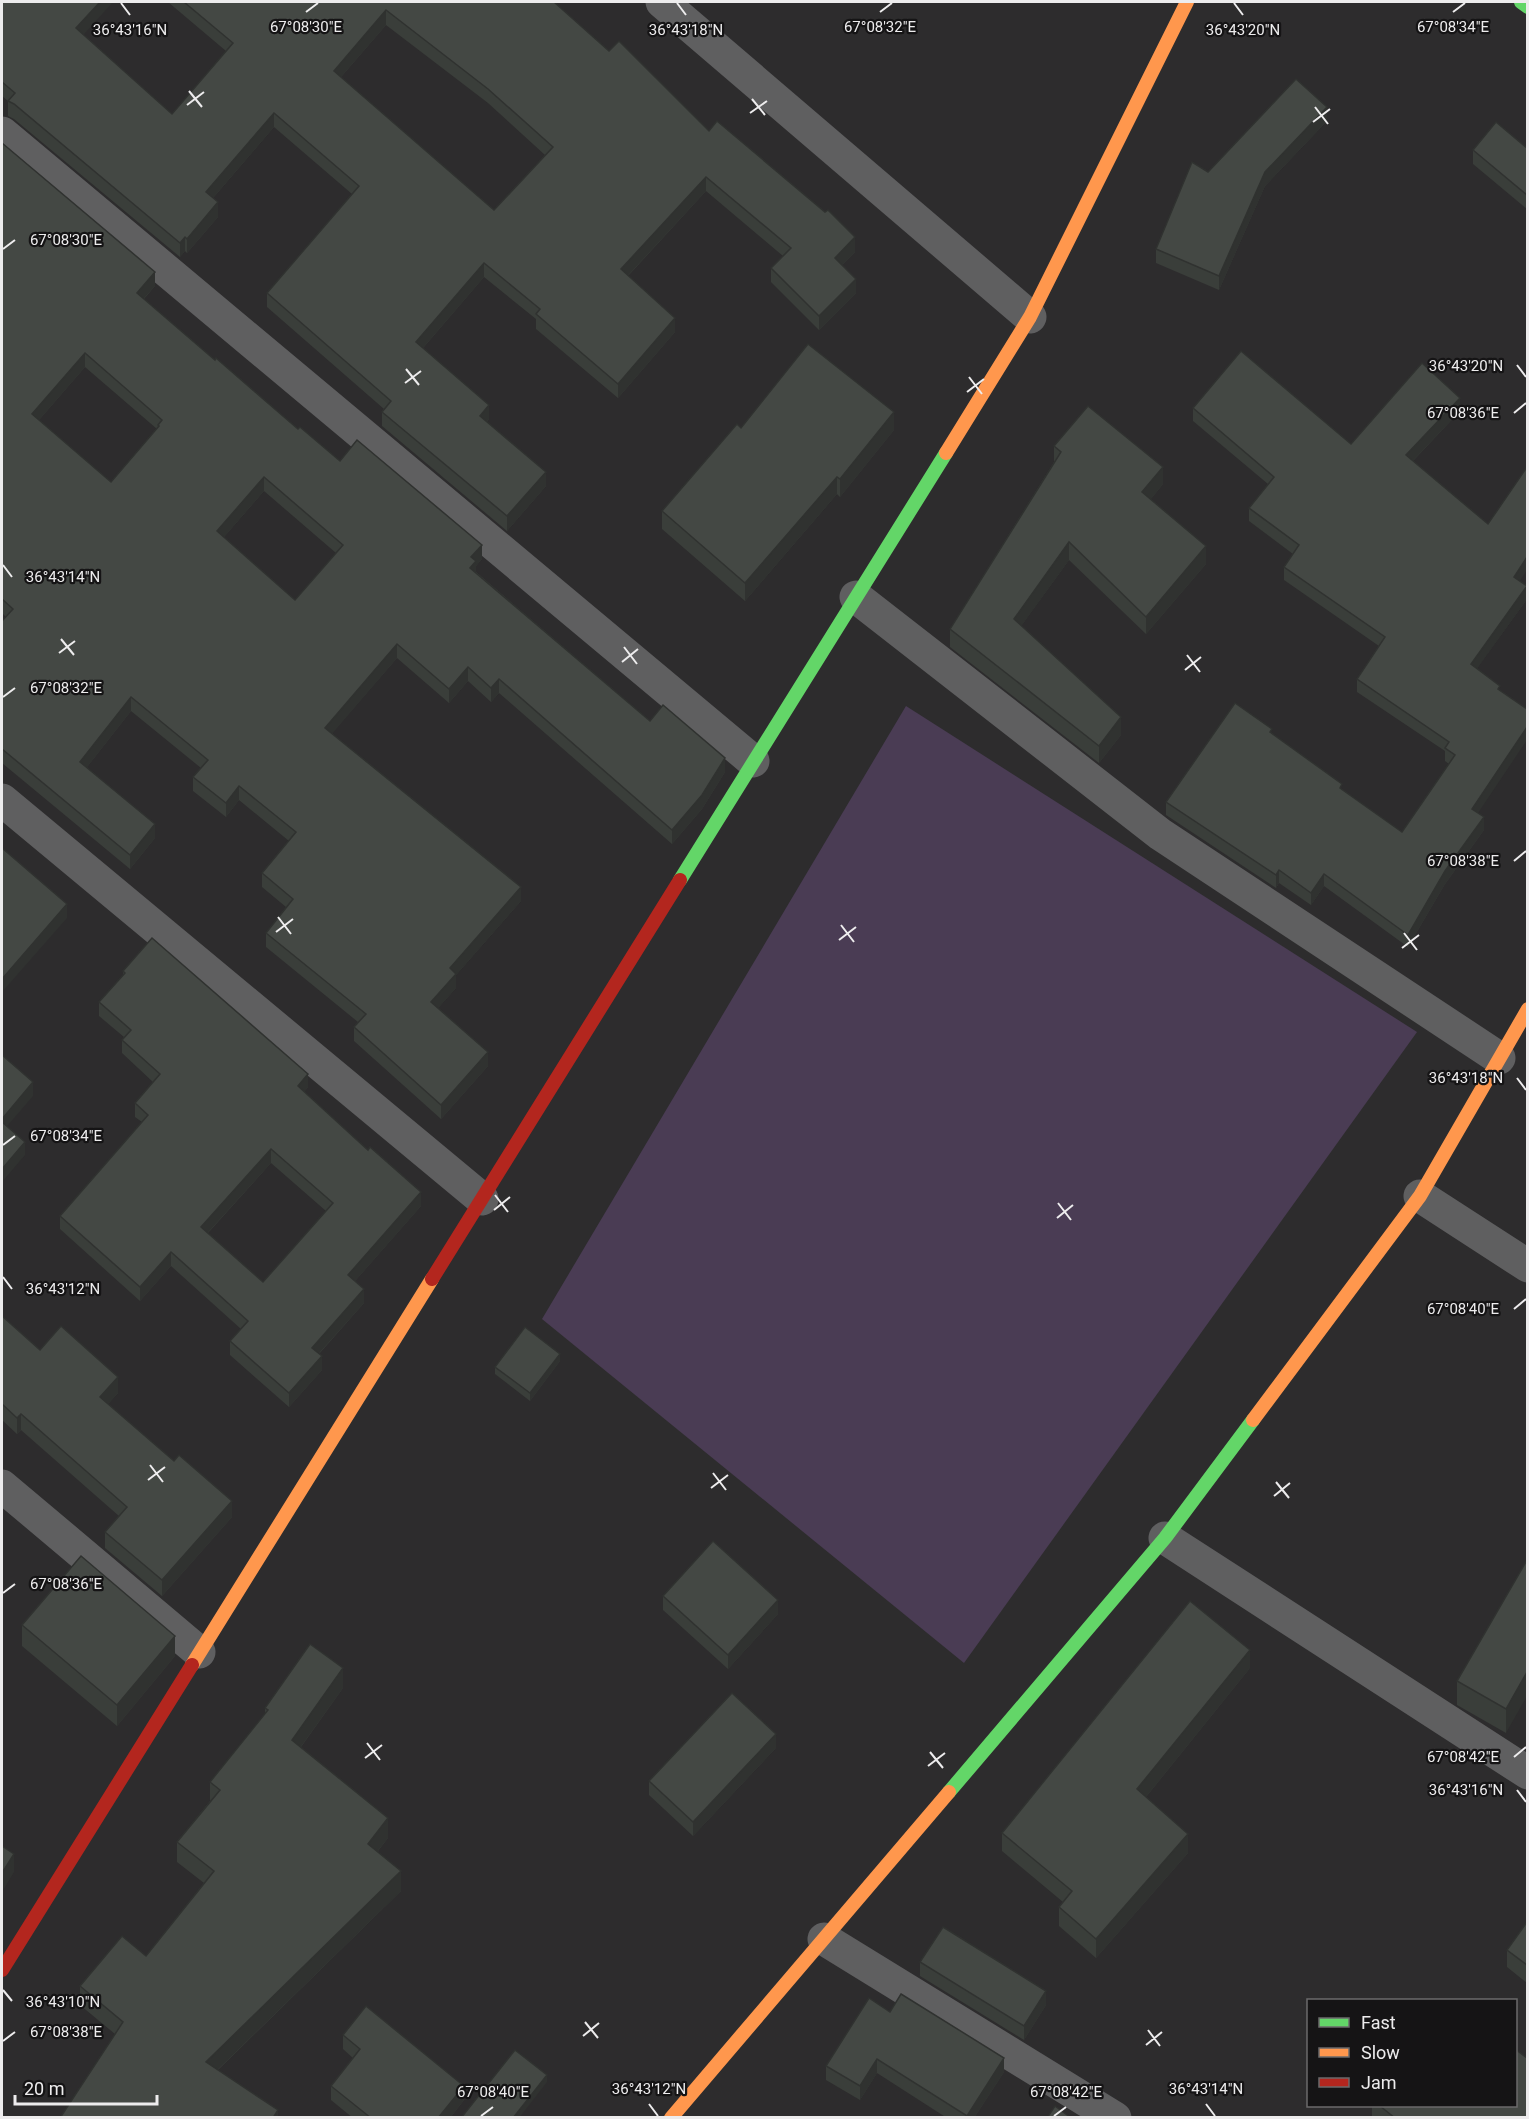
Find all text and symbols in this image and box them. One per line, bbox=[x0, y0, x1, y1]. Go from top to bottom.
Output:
text: 67°08'30"E bbox=[270, 18, 343, 36]
text: 67°08'32"E bbox=[844, 18, 917, 36]
text: 67°08'34"E bbox=[1417, 18, 1490, 36]
text: 36°43'16"N bbox=[93, 21, 167, 39]
text: 36°43'18"N bbox=[649, 21, 723, 39]
text: 36°43'20"N bbox=[1206, 21, 1280, 39]
text: 67°08'30"E bbox=[30, 231, 103, 249]
text: 36°43'20"N bbox=[1429, 357, 1503, 375]
text: 67°08'36"E bbox=[1427, 404, 1500, 422]
text: 36°43'14"N bbox=[26, 568, 100, 586]
text: 67°08'32"E bbox=[30, 679, 103, 697]
text: 67°08'38"E bbox=[1427, 852, 1500, 870]
text: 36°43'18"N bbox=[1429, 1069, 1503, 1087]
text: 67°08'34"E bbox=[30, 1127, 103, 1145]
text: 36°43'12"N bbox=[26, 1280, 100, 1298]
text: 67°08'40"E bbox=[1427, 1300, 1500, 1318]
text: 67°08'36"E bbox=[30, 1575, 103, 1593]
text: 67°08'42"E bbox=[1427, 1748, 1500, 1766]
text: 36°43'16"N bbox=[1429, 1781, 1503, 1799]
text: 36°43'10"N bbox=[26, 1993, 100, 2011]
legend bbox=[1307, 1999, 1517, 2107]
text: Fast bbox=[1361, 2012, 1396, 2033]
text: 67°08'38"E bbox=[30, 2023, 103, 2041]
text: Slow bbox=[1361, 2042, 1400, 2063]
scale bar bbox=[15, 2068, 158, 2106]
text: Jam bbox=[1361, 2072, 1397, 2093]
text: 20 m bbox=[24, 2078, 64, 2099]
text: 36°43'12"N bbox=[612, 2080, 686, 2098]
text: 36°43'14"N bbox=[1169, 2080, 1243, 2098]
text: 67°08'40"E bbox=[457, 2083, 530, 2101]
text: 67°08'42"E bbox=[1030, 2083, 1103, 2101]

